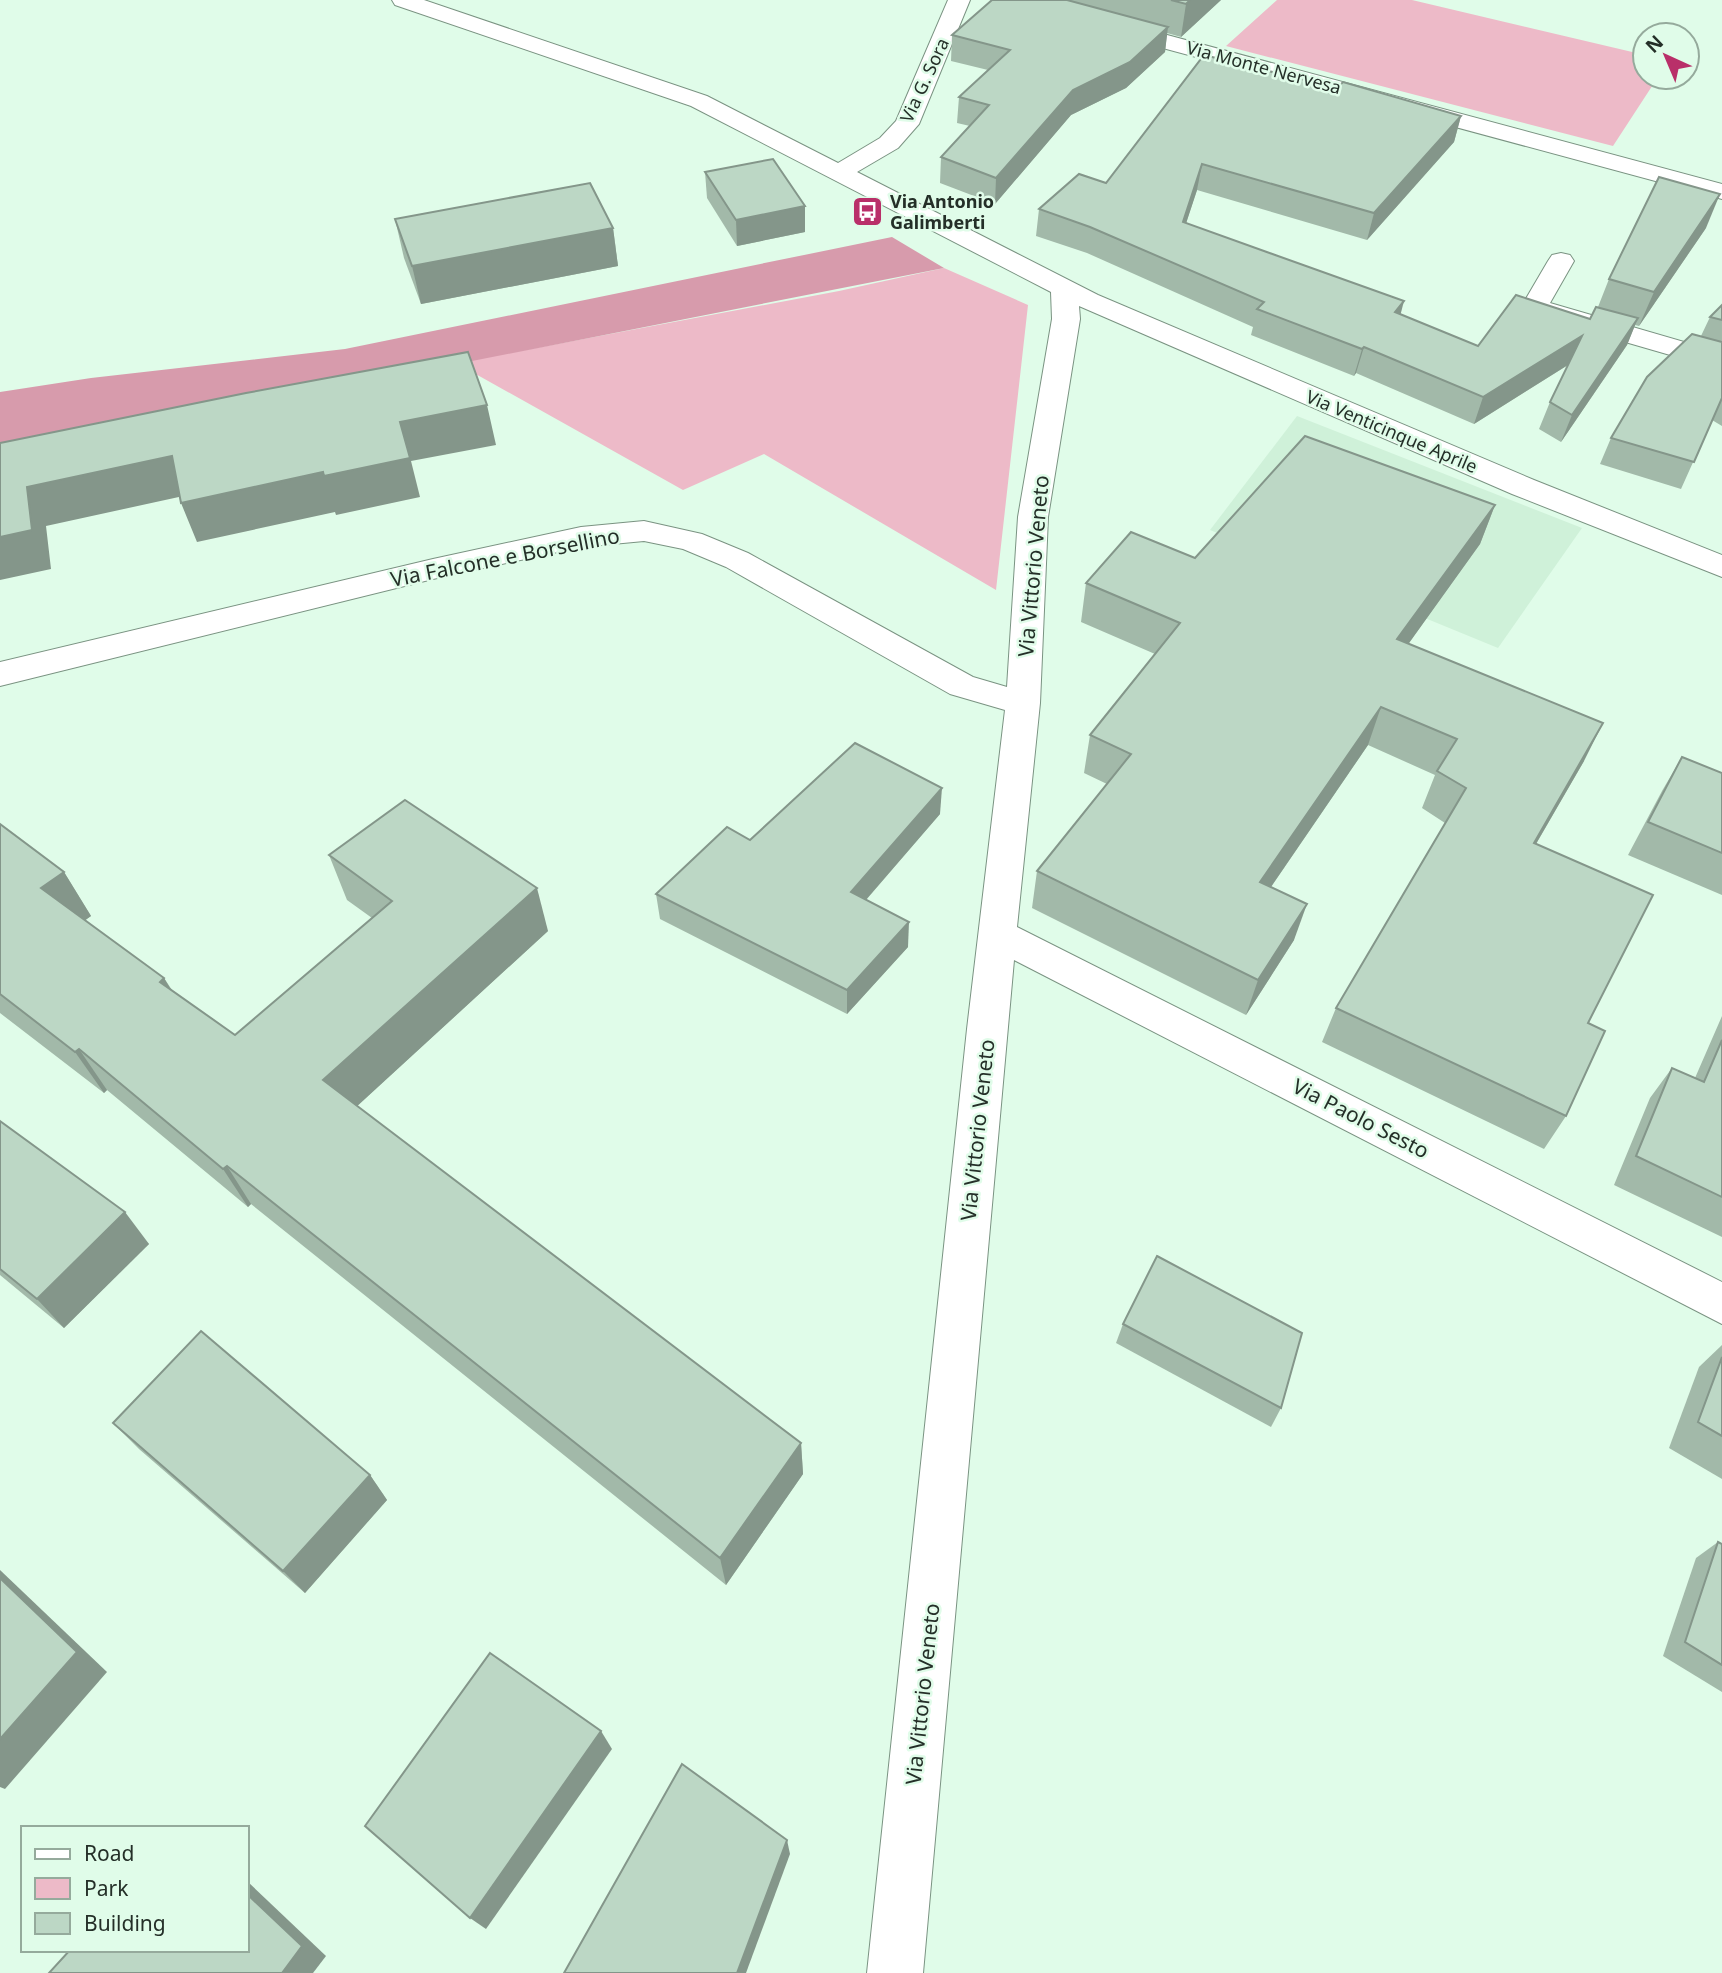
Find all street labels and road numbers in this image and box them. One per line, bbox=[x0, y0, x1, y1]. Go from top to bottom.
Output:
street label: Via G. Sora bbox=[894, 34, 954, 126]
street label: Via Monte Nervesa bbox=[1184, 35, 1344, 99]
street label: Via Venticinque Aprile bbox=[1303, 384, 1481, 478]
street label: Via Vittorio Veneto bbox=[1011, 474, 1055, 658]
street label: Via Falcone e Borsellino bbox=[388, 521, 622, 593]
street label: Via Vittorio Veneto bbox=[954, 1038, 1000, 1222]
street label: Via Paolo Sesto bbox=[1288, 1072, 1434, 1164]
street label: Via Vittorio Veneto bbox=[899, 1602, 945, 1786]

